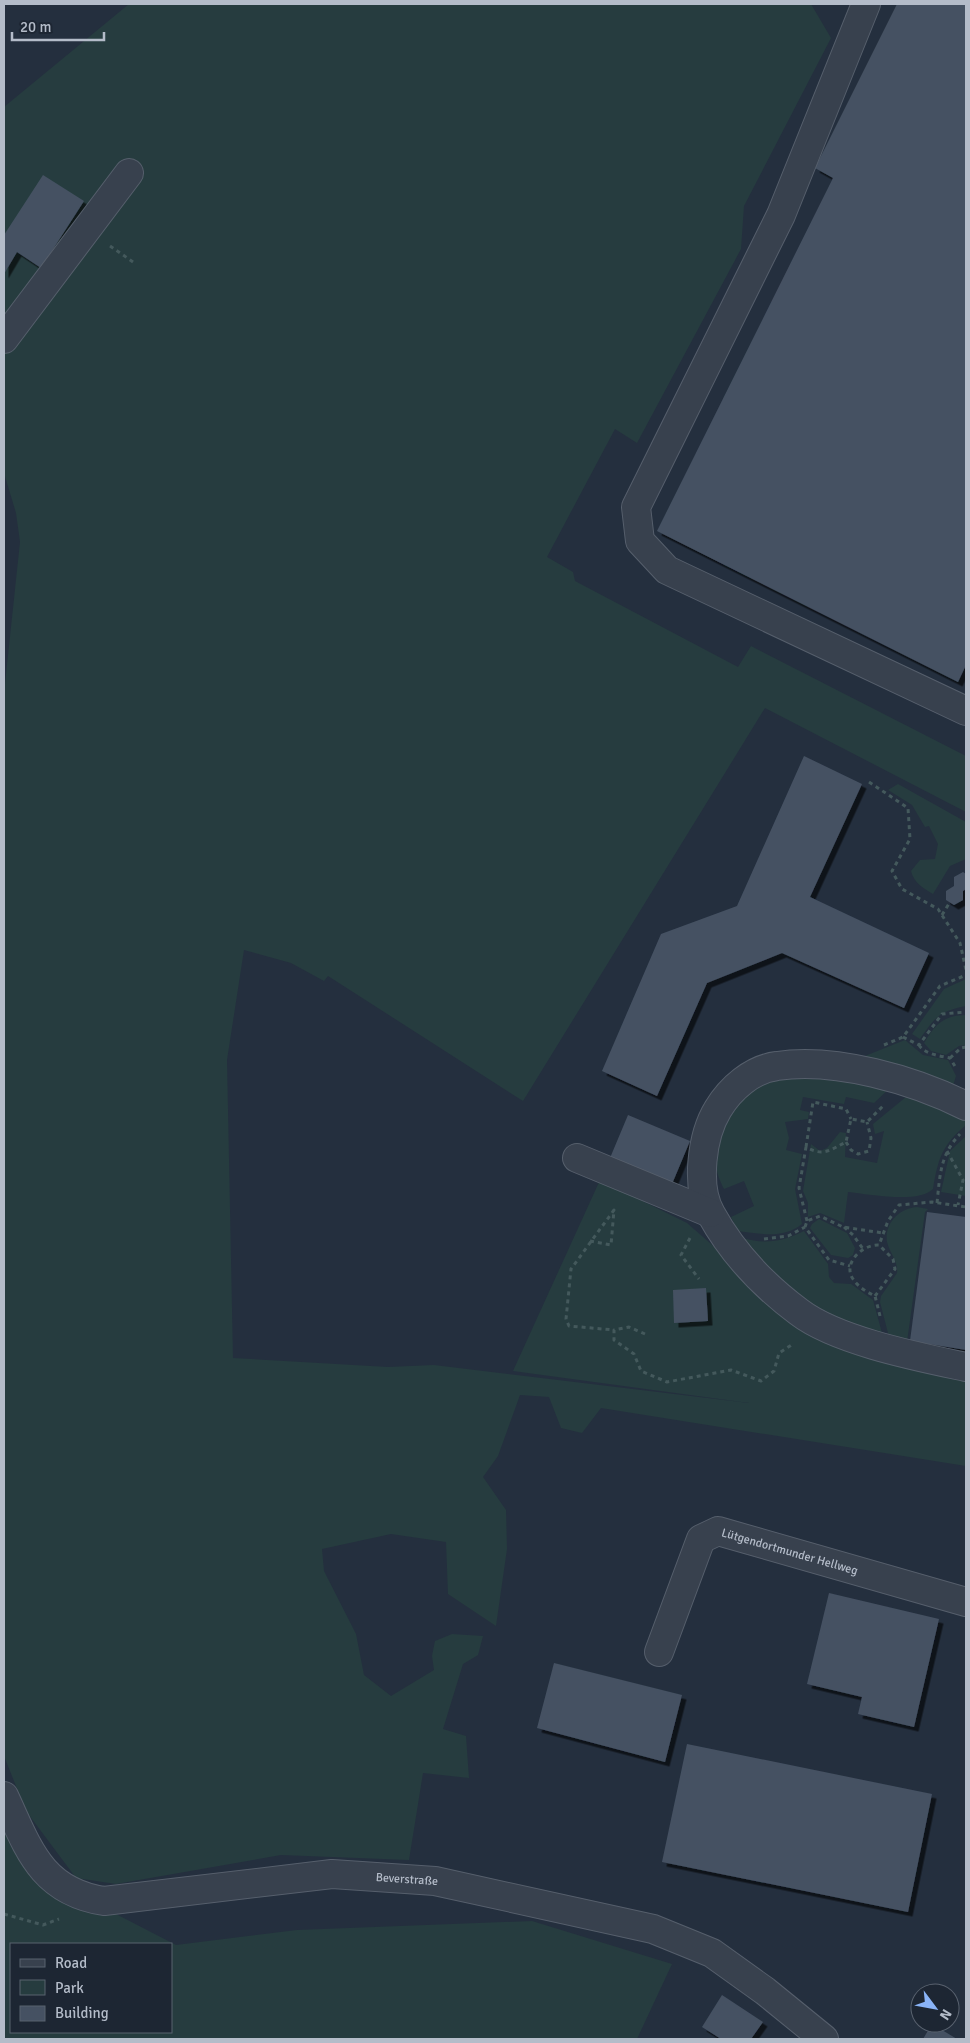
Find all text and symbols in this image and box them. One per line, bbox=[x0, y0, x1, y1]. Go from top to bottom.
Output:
scale bar bbox=[12, 10, 105, 42]
text: 20 m bbox=[20, 18, 51, 36]
street label: Lütgendortmunder Hellweg bbox=[720, 1525, 860, 1579]
street label: Beverstraße bbox=[375, 1870, 438, 1889]
legend bbox=[10, 1943, 172, 2033]
text: Road bbox=[55, 1954, 87, 1972]
text: Park bbox=[55, 1979, 84, 1997]
north arrow bbox=[910, 1983, 960, 2033]
text: Building bbox=[55, 2004, 109, 2022]
text: N bbox=[936, 2006, 955, 2023]

